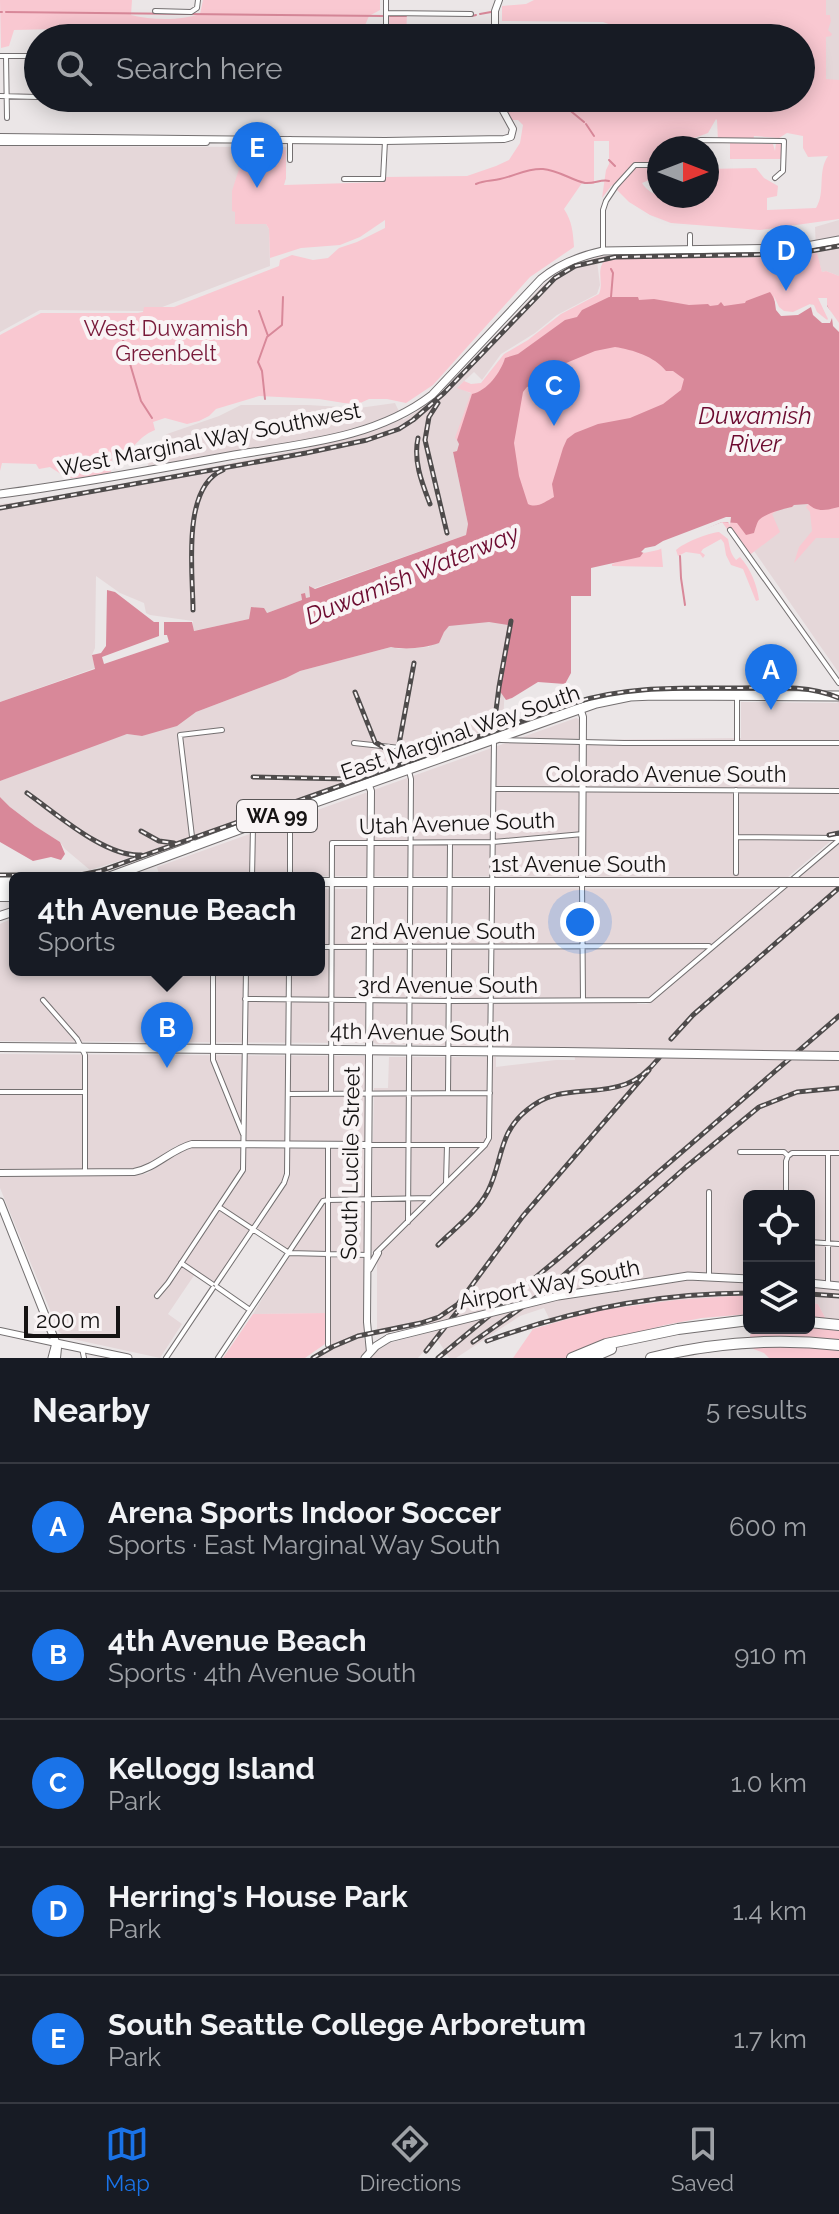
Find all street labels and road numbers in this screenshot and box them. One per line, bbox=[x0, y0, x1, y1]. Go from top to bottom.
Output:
street label: West Marginal Way Southwest bbox=[55, 397, 363, 481]
street label: East Marginal Way South bbox=[337, 679, 583, 785]
street label: Colorado Avenue South bbox=[545, 761, 787, 787]
road number: WA 99 bbox=[237, 800, 317, 832]
street label: Utah Avenue South bbox=[359, 807, 555, 839]
street label: 1st Avenue South bbox=[492, 851, 666, 877]
street label: 2nd Avenue South bbox=[350, 918, 536, 944]
street label: 3rd Avenue South bbox=[358, 972, 538, 998]
street label: 4th Avenue South bbox=[330, 1017, 510, 1047]
street label: South Lucile Street bbox=[335, 1065, 365, 1260]
street label: Airport Way South bbox=[456, 1254, 642, 1314]

